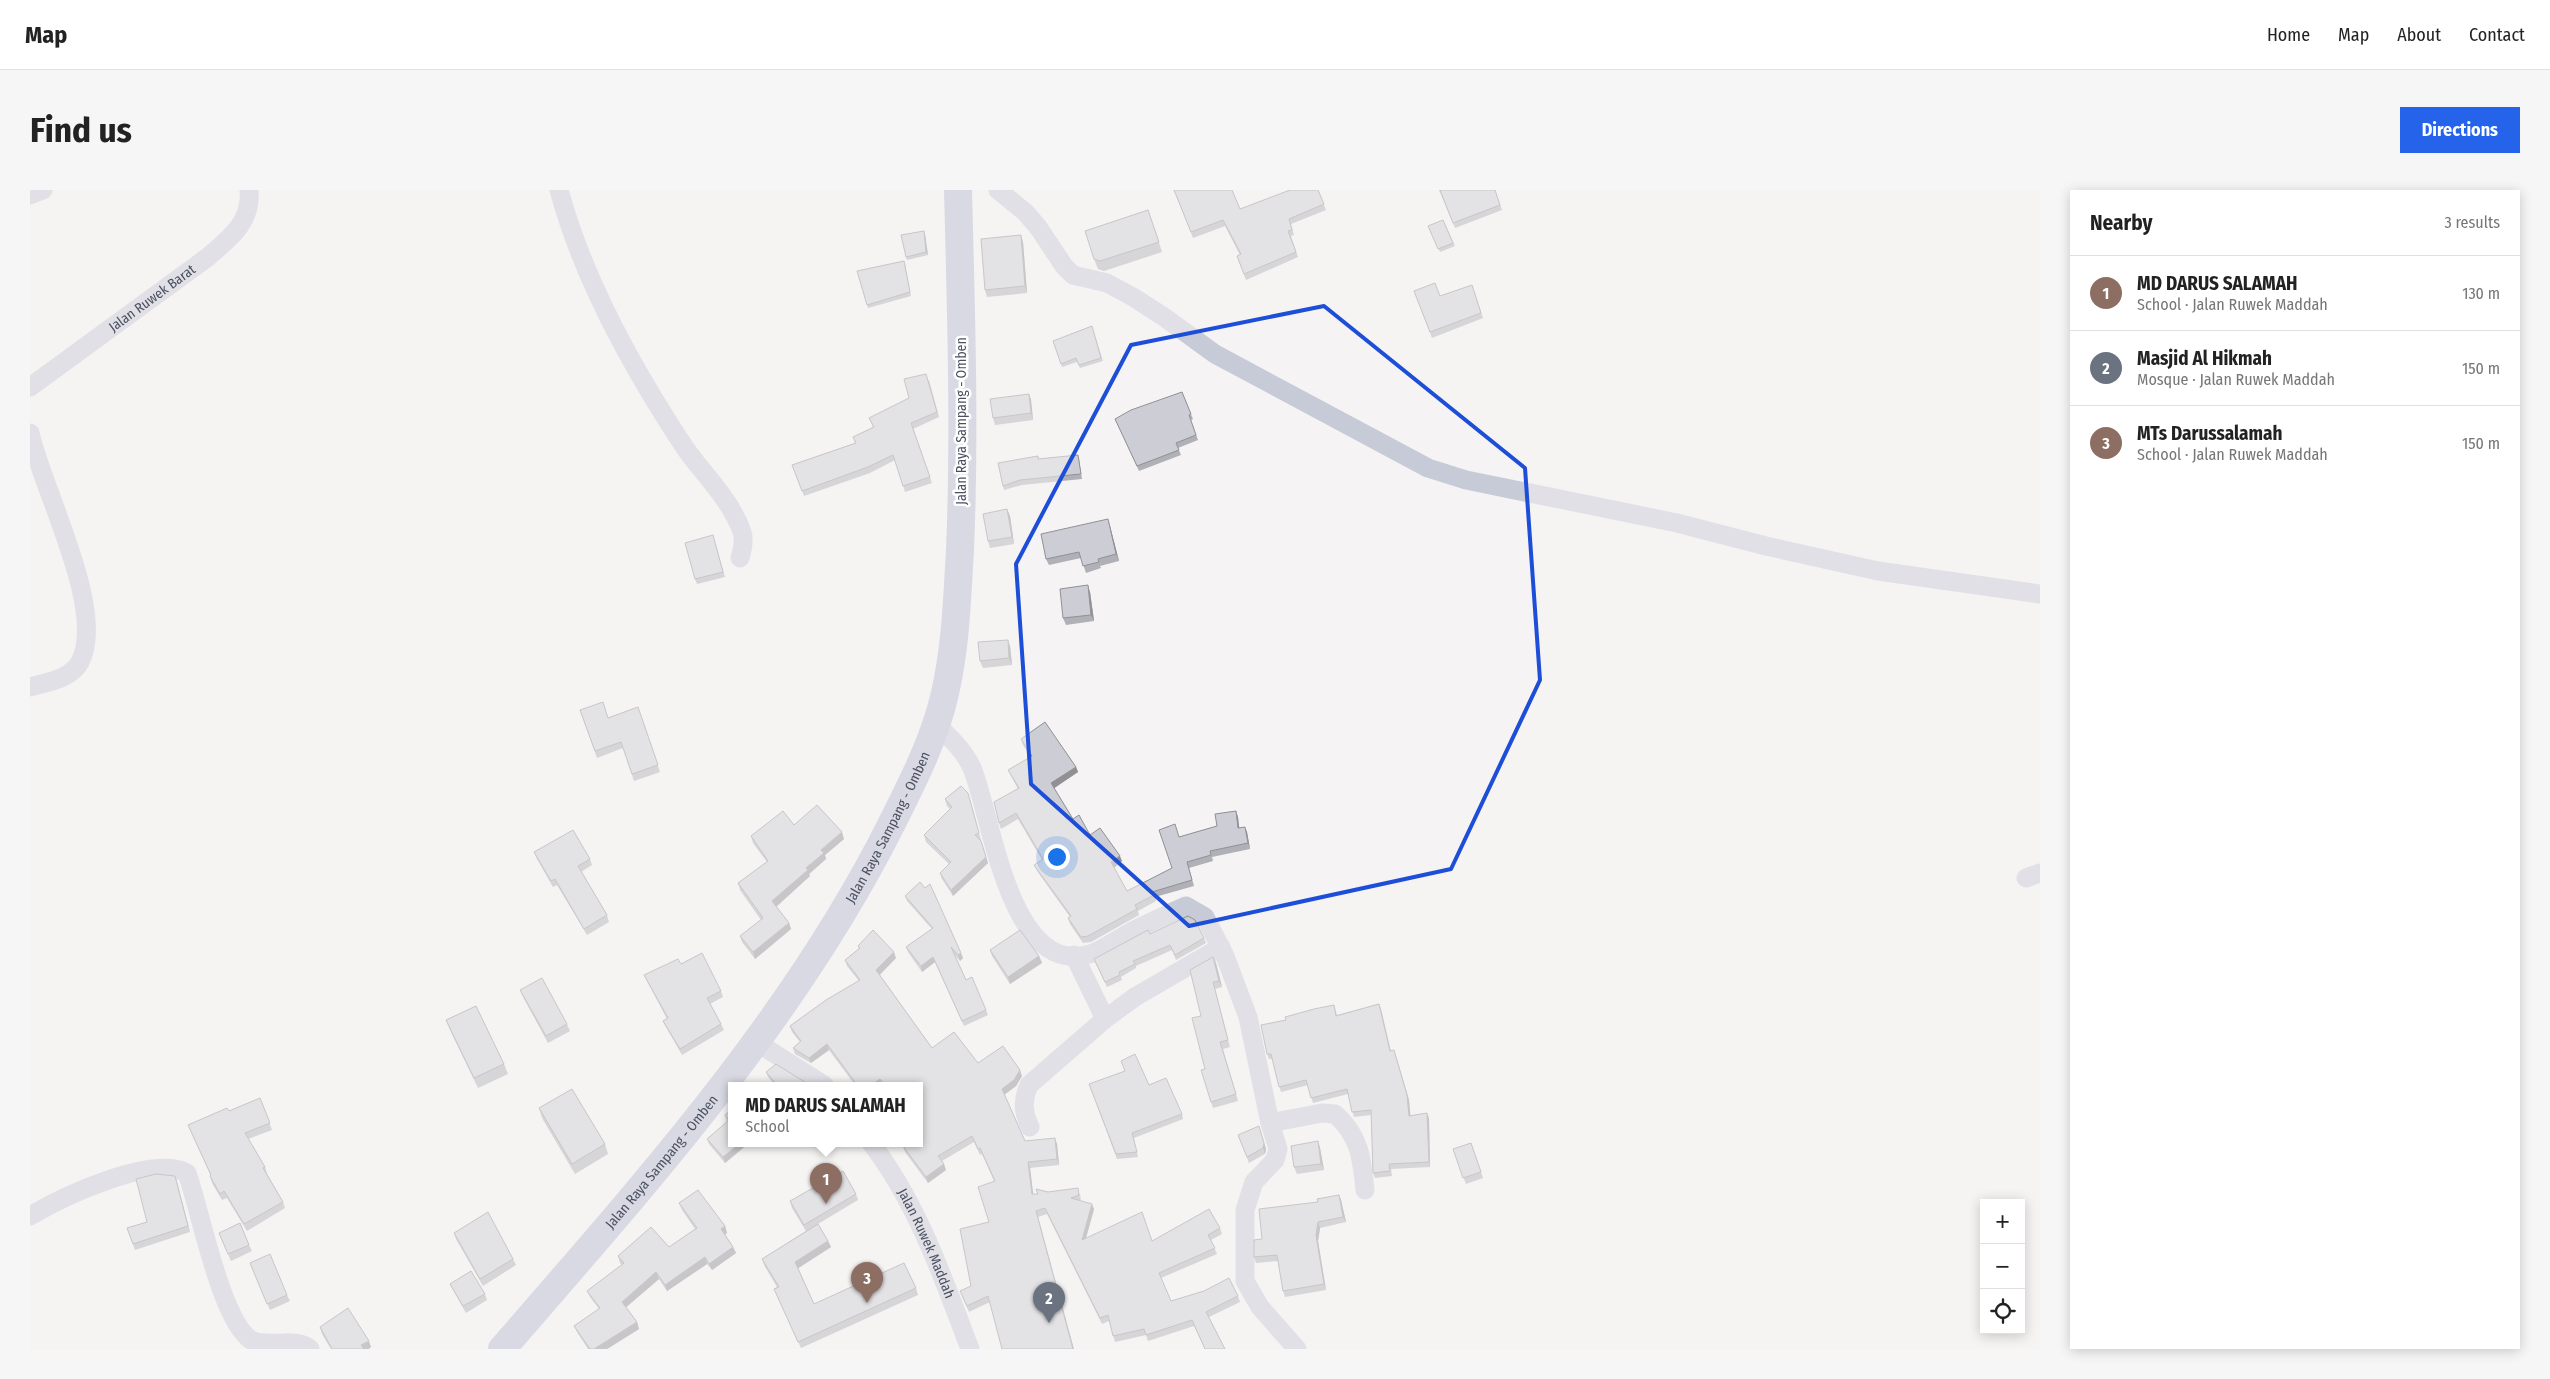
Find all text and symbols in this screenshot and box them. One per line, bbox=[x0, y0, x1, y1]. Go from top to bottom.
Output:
text: Map bbox=[25, 21, 67, 49]
text: Home bbox=[2267, 24, 2310, 46]
text: Map bbox=[2338, 24, 2369, 46]
text: About bbox=[2397, 24, 2441, 46]
text: Contact bbox=[2469, 24, 2525, 46]
button: Directions bbox=[2400, 107, 2520, 153]
text: Find us bbox=[30, 109, 132, 151]
text: Nearby bbox=[2090, 210, 2152, 236]
text: 3 results bbox=[2444, 213, 2500, 232]
street label: Jalan Ruwek Barat bbox=[105, 260, 199, 335]
text: MD DARUS SALAMAH bbox=[2137, 272, 2297, 295]
text: 1 bbox=[2103, 284, 2109, 303]
text: 130 m bbox=[2462, 284, 2500, 303]
text: School · Jalan Ruwek Maddah bbox=[2137, 295, 2328, 314]
street label: Jalan Raya Sampang - Omben bbox=[953, 337, 970, 505]
text: Masjid Al Hikmah bbox=[2137, 347, 2272, 370]
text: 2 bbox=[2102, 359, 2110, 378]
text: 150 m bbox=[2462, 359, 2500, 378]
text: Mosque · Jalan Ruwek Maddah bbox=[2137, 370, 2335, 389]
text: MTs Darussalamah bbox=[2137, 422, 2282, 445]
text: 3 bbox=[2102, 434, 2110, 453]
text: 150 m bbox=[2462, 434, 2500, 453]
text: School · Jalan Ruwek Maddah bbox=[2137, 445, 2328, 464]
street label: Jalan Raya Sampang - Omben bbox=[842, 749, 934, 906]
your location bbox=[1044, 844, 1070, 870]
popup bbox=[728, 1082, 923, 1147]
street label: Jalan Raya Sampang - Omben bbox=[601, 1091, 721, 1232]
text: MD DARUS SALAMAH bbox=[745, 1094, 906, 1117]
text: School bbox=[745, 1117, 790, 1136]
pin: 1 bbox=[810, 1163, 842, 1204]
street label: Jalan Ruwek Maddah bbox=[894, 1185, 958, 1301]
map controls bbox=[1980, 1199, 2025, 1334]
button: + bbox=[1980, 1199, 2025, 1244]
button: − bbox=[1980, 1244, 2025, 1289]
pin: 3 bbox=[851, 1262, 883, 1303]
pin: 2 bbox=[1033, 1282, 1065, 1323]
button: locate bbox=[1980, 1289, 2025, 1334]

